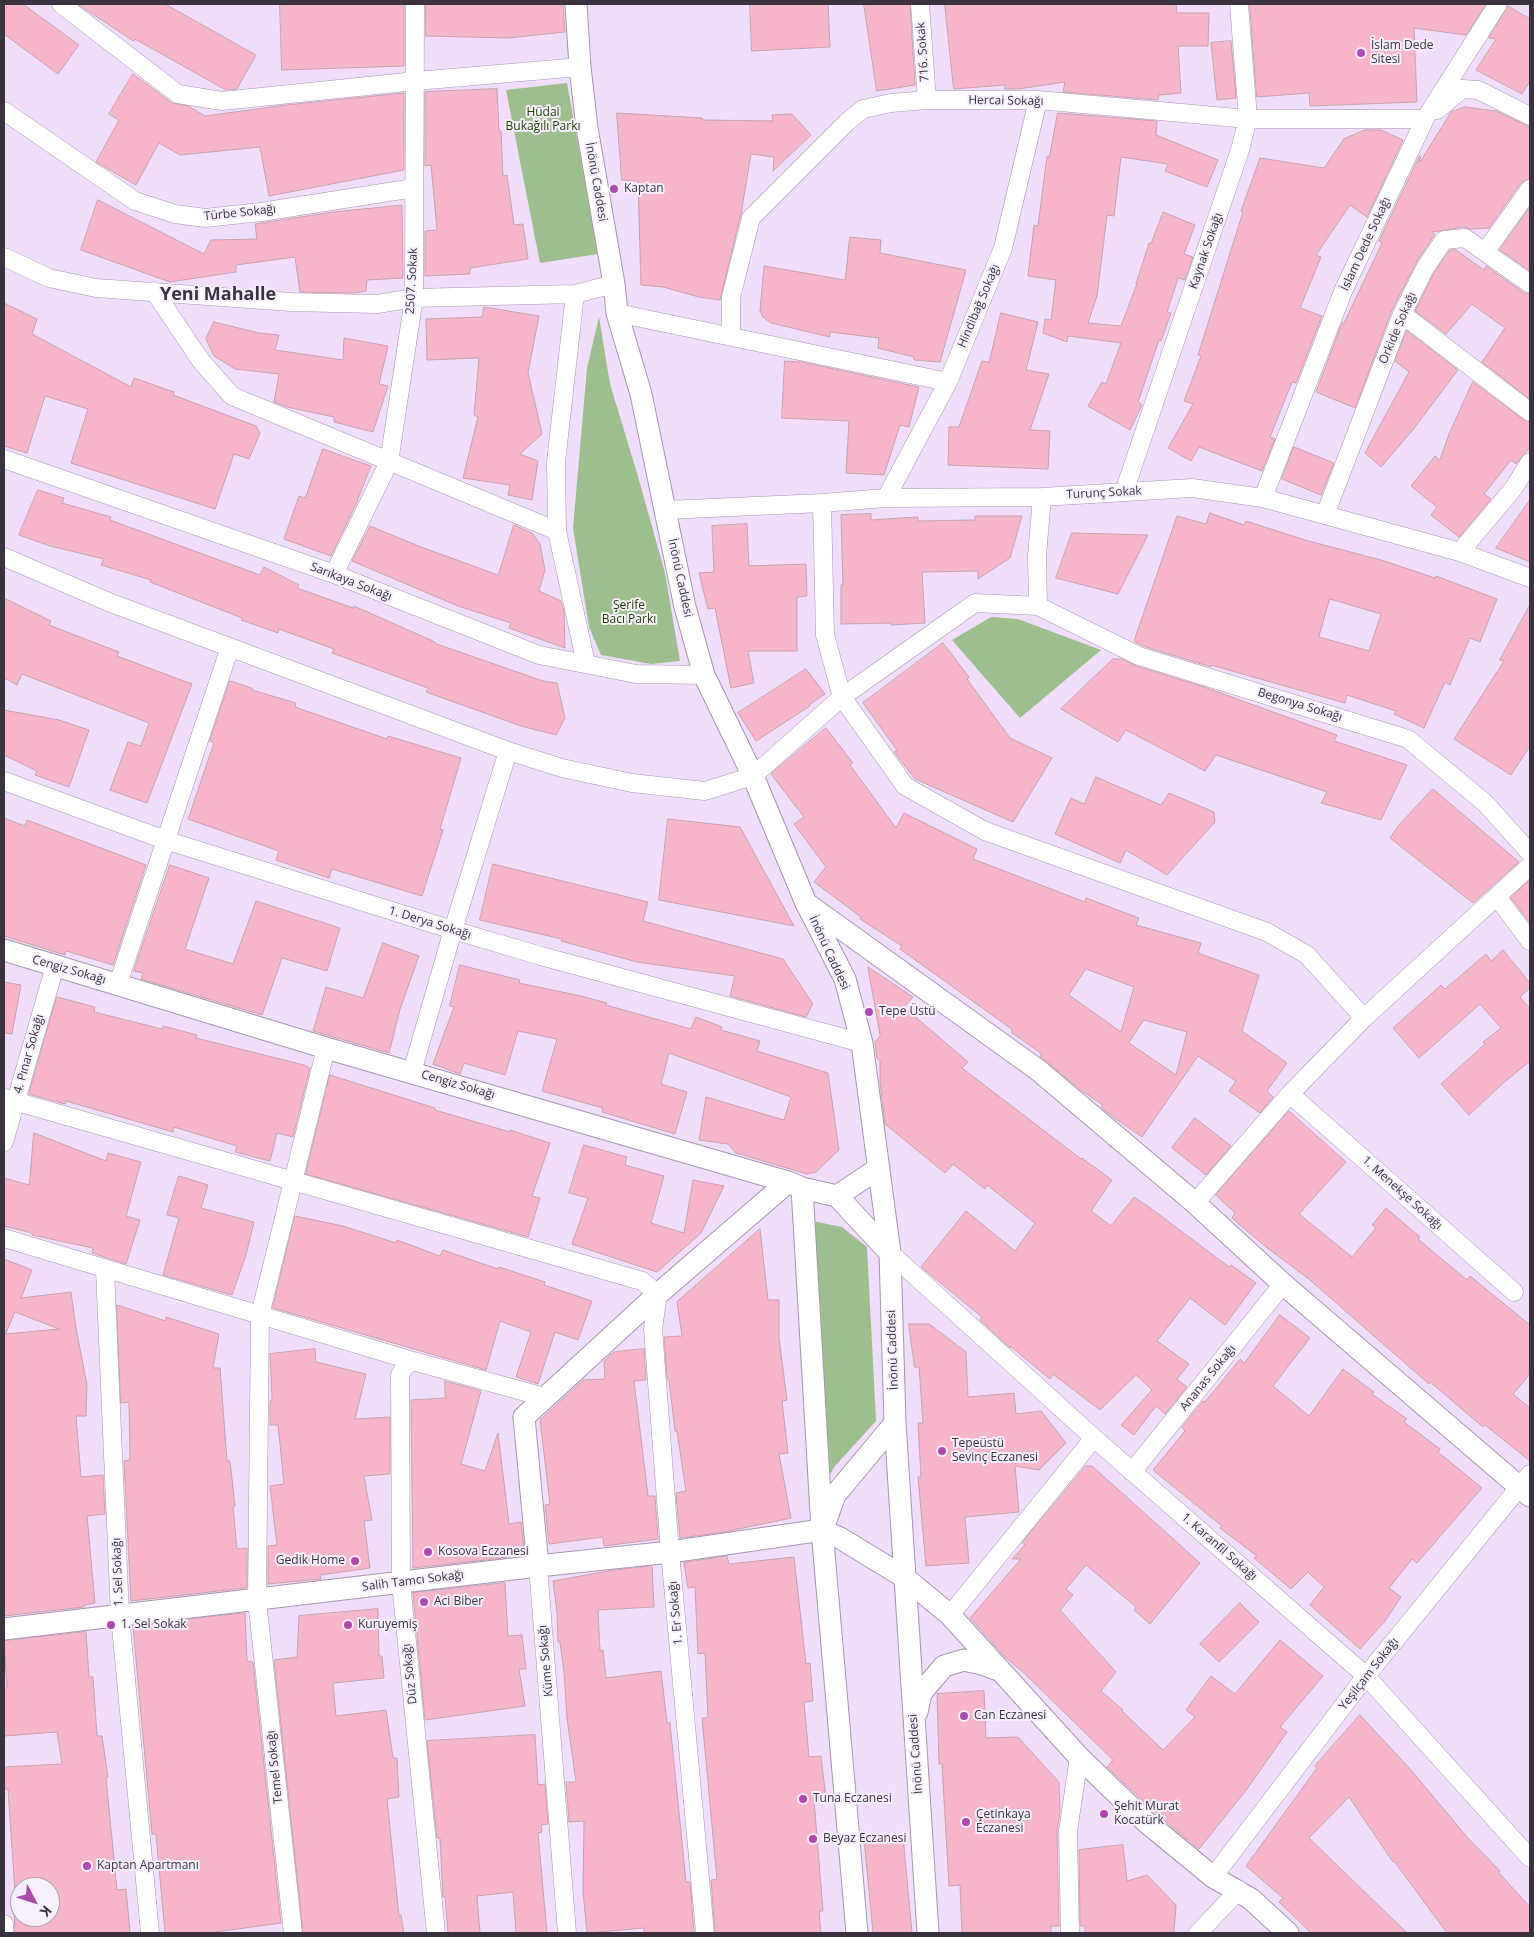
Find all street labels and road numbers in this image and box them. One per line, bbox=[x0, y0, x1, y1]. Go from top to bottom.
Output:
street label: 716. Sokak bbox=[914, 22, 932, 82]
street label: Hercai Sokağı bbox=[968, 93, 1044, 109]
street label: İnönü Caddesi bbox=[582, 141, 610, 223]
street label: İslam Dede Sokağı bbox=[1338, 195, 1394, 293]
street label: Türbe Sokağı bbox=[203, 202, 277, 224]
street label: Kaynak Sokağı bbox=[1186, 211, 1226, 291]
street label: 2507. Sokak bbox=[403, 247, 421, 315]
street label: Hindibağ Sokağı bbox=[955, 262, 1003, 350]
street label: Orkide Sokağı bbox=[1376, 290, 1420, 366]
street label: Turunç Sokak bbox=[1066, 484, 1142, 502]
street label: İnönü Caddesi bbox=[665, 537, 695, 619]
street label: Sarıkaya Sokağı bbox=[308, 560, 394, 604]
street label: Begonya Sokağı bbox=[1256, 685, 1344, 725]
street label: 1. Derya Sokağı bbox=[387, 904, 473, 942]
street label: İnönü Caddesi bbox=[806, 914, 852, 992]
street label: Cengiz Sokağı bbox=[30, 953, 108, 987]
street label: 4. Pınar Sokağı bbox=[11, 1013, 47, 1095]
street label: Cengiz Sokağı bbox=[419, 1068, 497, 1102]
street label: 1. Menekşe Sokağı bbox=[1359, 1153, 1445, 1233]
street label: İnönü Caddesi bbox=[884, 1310, 902, 1390]
street label: Ananas Sokağı bbox=[1177, 1342, 1239, 1414]
street label: 1. Karanfil Sokağı bbox=[1178, 1510, 1260, 1584]
street label: 1. Sel Sokağı bbox=[110, 1537, 126, 1607]
street label: Salih Tamcı Sokağı bbox=[361, 1568, 465, 1594]
street label: 1. Er Sokağı bbox=[666, 1580, 686, 1646]
street label: Küme Sokağı bbox=[536, 1625, 556, 1697]
street label: Yeşilçam Sokağı bbox=[1336, 1635, 1402, 1713]
street label: Düz Sokağı bbox=[400, 1643, 420, 1705]
street label: İnönü Caddesi bbox=[906, 1714, 926, 1794]
street label: Temel Sokağı bbox=[264, 1730, 286, 1804]

